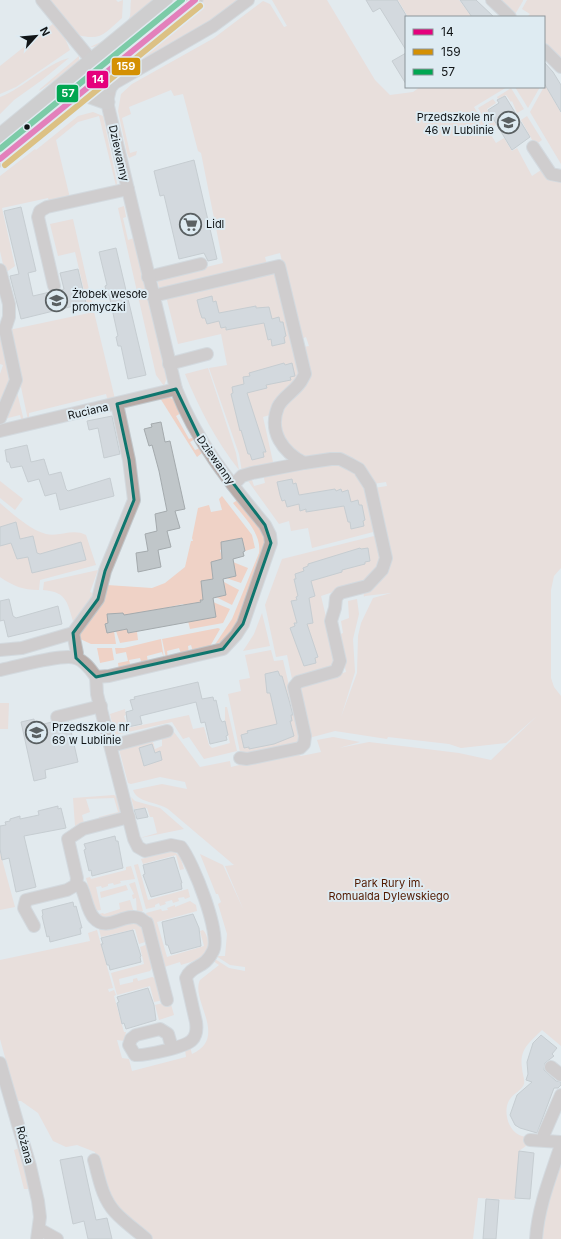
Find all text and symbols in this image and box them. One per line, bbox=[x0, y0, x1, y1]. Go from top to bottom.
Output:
north arrow bbox=[16, 16, 56, 56]
legend bbox=[405, 16, 545, 88]
text: 14 bbox=[441, 24, 454, 39]
text: N bbox=[37, 25, 53, 38]
text: 159 bbox=[441, 44, 461, 59]
line badge: 159 bbox=[111, 57, 141, 76]
text: 159 bbox=[117, 59, 135, 73]
text: 57 bbox=[441, 64, 455, 79]
line badge: 14 bbox=[86, 70, 109, 89]
text: 14 bbox=[92, 72, 104, 86]
line badge: 57 bbox=[56, 84, 79, 103]
text: 57 bbox=[61, 86, 75, 100]
place label: Przedszkole nr 46 w Lublinie bbox=[417, 110, 494, 137]
school or university icon: Przedszkole nr 46 w Lublinie bbox=[496, 110, 522, 136]
unlabelled marker bbox=[22, 122, 32, 132]
street label: Dziewanny bbox=[106, 124, 132, 182]
supermarket icon: Lidl bbox=[177, 211, 203, 237]
place label: Lidl bbox=[206, 217, 224, 231]
school or university icon: Żłobek wesołe promyczki bbox=[43, 287, 69, 313]
place label: Żłobek wesołe promyczki bbox=[72, 287, 147, 314]
street label: Ruciana bbox=[66, 400, 110, 422]
street label: Dziewanny bbox=[194, 433, 238, 487]
school or university icon: Przedszkole nr 69 w Lublinie bbox=[23, 720, 49, 746]
place label: Przedszkole nr 69 w Lublinie bbox=[52, 720, 129, 747]
park label: Park Rury im. Romualda Dylewskiego bbox=[329, 876, 450, 903]
street label: Różana bbox=[13, 1125, 37, 1165]

